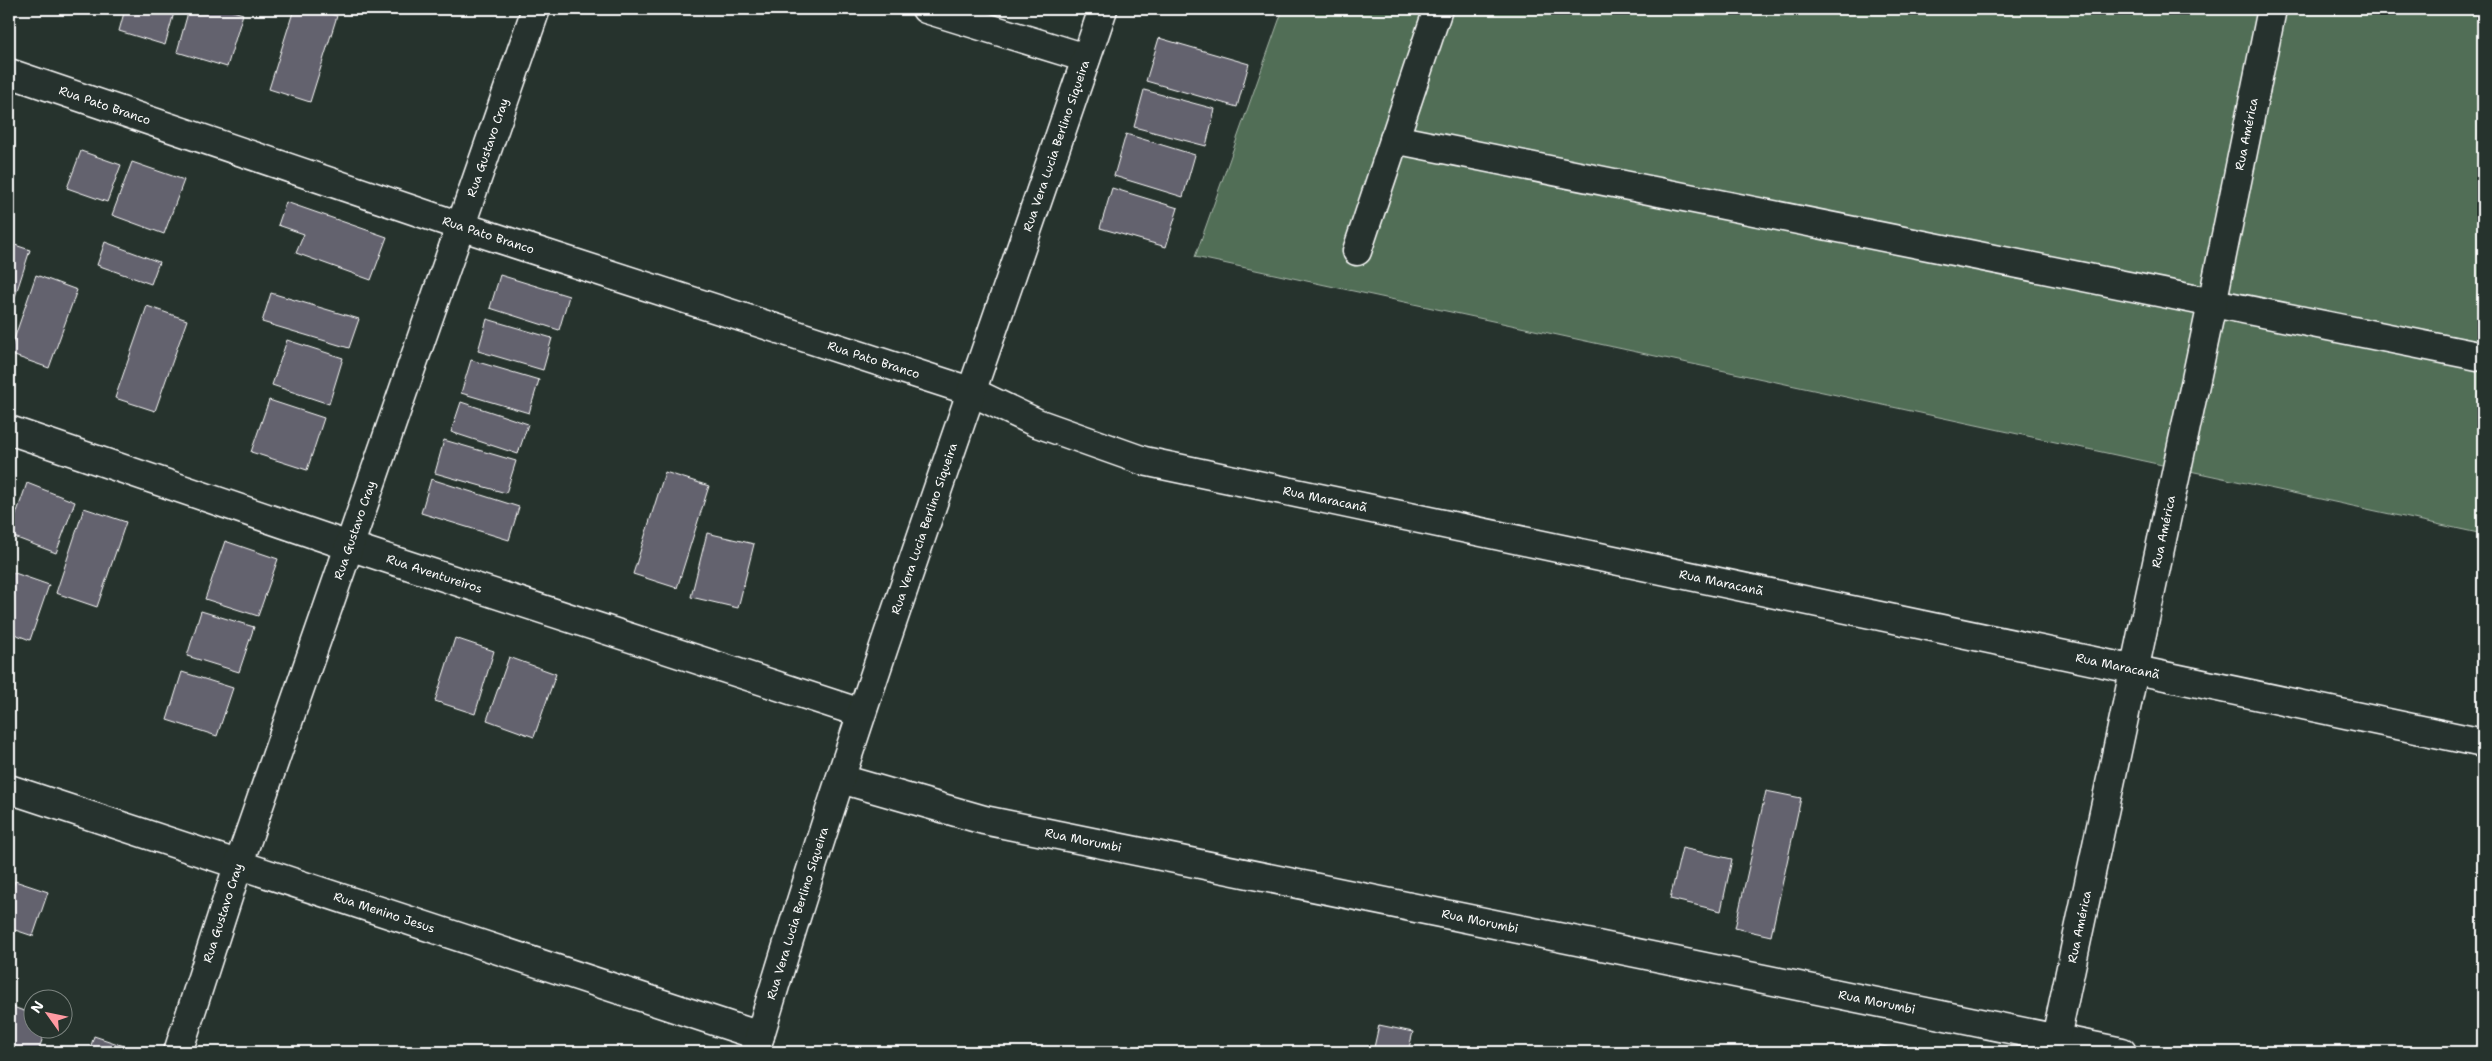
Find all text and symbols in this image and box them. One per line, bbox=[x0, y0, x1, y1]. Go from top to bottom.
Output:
street label: Rua Vera Lucia Berlino Siqueira bbox=[1019, 58, 1093, 234]
street label: Rua Pato Branco bbox=[57, 82, 153, 128]
street label: Rua Gustavo Cray bbox=[463, 96, 512, 199]
street label: Rua América bbox=[2231, 96, 2262, 172]
street label: Rua Pato Branco bbox=[440, 213, 536, 258]
street label: Rua Pato Branco bbox=[825, 337, 922, 382]
street label: Rua Vera Lucia Berlino Siqueira bbox=[887, 440, 961, 617]
street label: Rua Gustavo Cray bbox=[330, 478, 379, 582]
street label: Rua Maracanã bbox=[1281, 482, 1369, 516]
street label: Rua América bbox=[2148, 493, 2179, 569]
street label: Rua Aventureiros bbox=[384, 551, 484, 597]
street label: Rua Maracanã bbox=[1678, 566, 1765, 599]
street label: Rua Maracanã bbox=[2074, 649, 2162, 683]
street label: Rua Vera Lucia Berlino Siqueira bbox=[763, 824, 832, 1002]
street label: Rua Morumbi bbox=[1043, 825, 1123, 856]
street label: Rua Gustavo Cray bbox=[199, 861, 246, 965]
street label: Rua Menino Jesus bbox=[331, 888, 437, 937]
street label: Rua América bbox=[2064, 889, 2095, 964]
street label: Rua Morumbi bbox=[1440, 906, 1520, 937]
street label: Rua Morumbi bbox=[1837, 986, 1917, 1018]
north arrow bbox=[22, 988, 72, 1038]
text: N bbox=[27, 997, 48, 1016]

